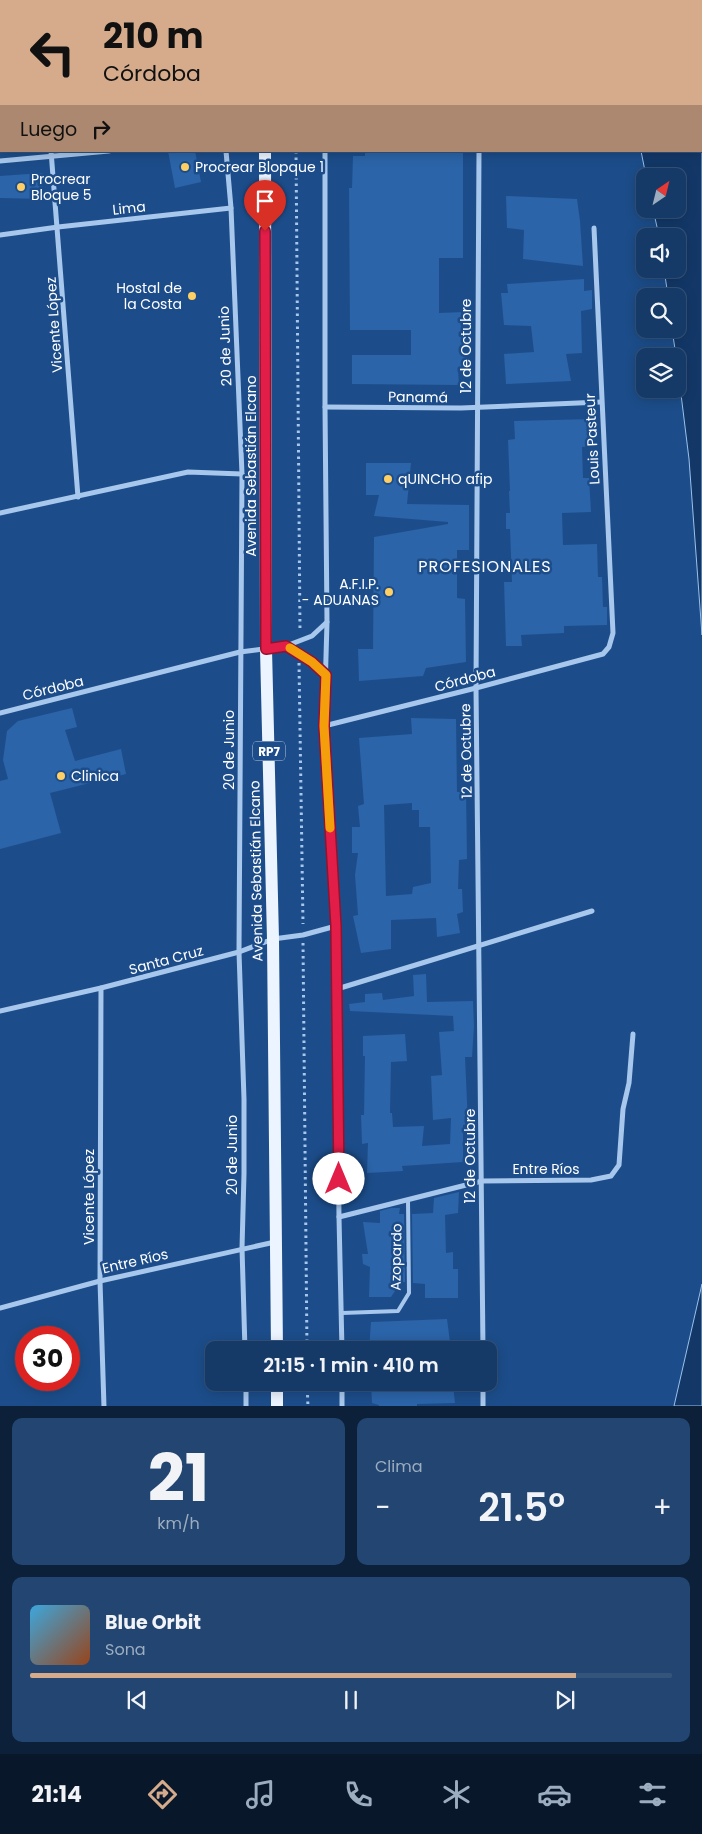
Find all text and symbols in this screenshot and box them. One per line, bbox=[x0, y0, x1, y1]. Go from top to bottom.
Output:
text: 210 m bbox=[103, 11, 203, 60]
icon: left bbox=[20, 20, 85, 85]
text: Córdoba bbox=[103, 58, 201, 89]
icon: right bbox=[87, 115, 115, 143]
text: Luego bbox=[20, 116, 77, 143]
place label: Procrear Blopque 1 bbox=[195, 157, 324, 177]
marker: Procrear Blopque 1 bbox=[179, 161, 191, 173]
north arrow bbox=[636, 168, 686, 218]
map controls bbox=[636, 168, 686, 398]
place label: Procrear Bloque 5 bbox=[31, 169, 92, 205]
pin bbox=[244, 180, 286, 231]
marker: Procrear Bloque 5 bbox=[15, 181, 27, 193]
icon: arrive bbox=[251, 187, 279, 215]
street label: Lima bbox=[111, 196, 147, 220]
button: sound bbox=[636, 228, 686, 278]
street label: Vicente López bbox=[41, 276, 67, 374]
place label: Hostal de la Costa bbox=[116, 278, 182, 314]
button: search bbox=[636, 288, 686, 338]
marker: Hostal de la Costa bbox=[186, 290, 198, 302]
street label: 12 de Octubre bbox=[456, 298, 476, 394]
street label: 20 de Junio bbox=[214, 306, 236, 386]
button: layers bbox=[636, 348, 686, 398]
street label: Avenida Sebastián Elcano bbox=[241, 375, 261, 557]
street label: Panamá bbox=[388, 386, 448, 408]
street label: Louis Pasteur bbox=[580, 393, 604, 485]
place label: qUINCHO afip bbox=[398, 469, 492, 489]
marker: qUINCHO afip bbox=[382, 473, 394, 485]
district label: PROFESIONALES bbox=[418, 555, 552, 578]
place label: A.F.I.P. - ADUANAS bbox=[302, 574, 379, 610]
marker: A.F.I.P. - ADUANAS bbox=[383, 586, 395, 598]
street label: Córdoba bbox=[432, 661, 498, 697]
street label: Córdoba bbox=[20, 671, 86, 705]
street label: 12 de Octubre bbox=[455, 703, 477, 799]
street label: 20 de Junio bbox=[219, 710, 239, 790]
road number: RP7 bbox=[253, 741, 285, 760]
place label: Clinica bbox=[71, 766, 119, 786]
marker: Clinica bbox=[55, 770, 67, 782]
street label: Avenida Sebastián Elcano bbox=[244, 780, 268, 962]
street label: Santa Cruz bbox=[127, 940, 205, 980]
street label: 12 de Octubre bbox=[460, 1108, 480, 1204]
street label: 20 de Junio bbox=[222, 1115, 242, 1195]
street label: Vicente López bbox=[79, 1149, 99, 1245]
position arrow bbox=[312, 1152, 364, 1204]
street label: Entre Ríos bbox=[512, 1159, 580, 1179]
street label: Azopardo bbox=[385, 1223, 407, 1291]
street label: Entre Ríos bbox=[100, 1244, 170, 1278]
speed limit sign: 30 bbox=[15, 1326, 80, 1391]
text: 21:15 · 1 min · 410 m bbox=[263, 1352, 439, 1379]
text: 21 bbox=[148, 1433, 209, 1524]
text: Clima bbox=[375, 1455, 423, 1478]
text: 21.5° bbox=[478, 1481, 565, 1534]
text: − bbox=[375, 1488, 390, 1527]
text: + bbox=[653, 1488, 672, 1527]
text: km/h bbox=[157, 1512, 200, 1535]
text: Blue Orbit bbox=[105, 1609, 201, 1636]
text: Sona bbox=[105, 1638, 146, 1661]
icon: previous bbox=[123, 1686, 151, 1714]
icon: pause bbox=[337, 1686, 365, 1714]
icon: next bbox=[551, 1686, 579, 1714]
icon: directions bbox=[145, 1777, 180, 1812]
icon: music bbox=[243, 1777, 278, 1812]
icon: phone bbox=[341, 1777, 376, 1812]
icon: climate bbox=[439, 1777, 474, 1812]
icon: car bbox=[537, 1777, 572, 1812]
icon: filters bbox=[635, 1777, 670, 1812]
text: 21:14 bbox=[32, 1779, 82, 1810]

